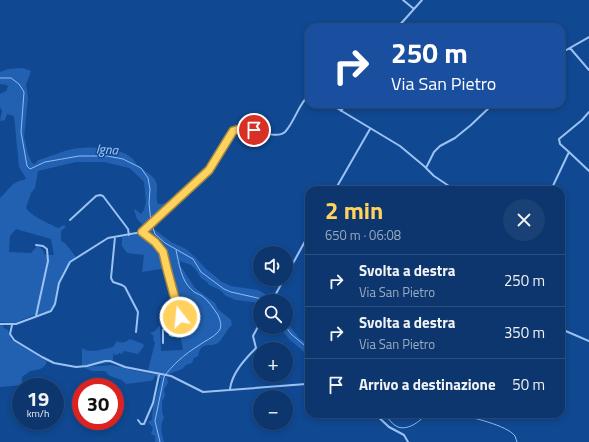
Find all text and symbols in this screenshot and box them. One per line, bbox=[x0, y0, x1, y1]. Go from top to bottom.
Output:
text: 250 m bbox=[391, 31, 468, 74]
icon: right bbox=[325, 40, 377, 92]
text: Via San Pietro bbox=[391, 70, 496, 97]
pin bbox=[237, 113, 271, 147]
icon: arrive bbox=[243, 119, 265, 141]
water label: Igna bbox=[95, 138, 120, 160]
text: 2 min bbox=[325, 192, 383, 228]
button: close bbox=[503, 199, 545, 241]
text: 650 m · 06:08 bbox=[325, 225, 401, 245]
map controls bbox=[253, 246, 293, 430]
button: sound bbox=[253, 246, 293, 286]
text: Svolta a destra bbox=[359, 259, 456, 282]
text: 250 m bbox=[504, 269, 545, 292]
icon: right bbox=[325, 270, 347, 292]
text: Via San Pietro bbox=[359, 282, 435, 302]
button: search bbox=[253, 294, 293, 334]
position arrow bbox=[159, 296, 201, 338]
text: Svolta a destra bbox=[359, 311, 456, 334]
text: 350 m bbox=[504, 321, 545, 344]
icon: right bbox=[325, 322, 347, 344]
text: Via San Pietro bbox=[359, 334, 435, 354]
button: + bbox=[253, 342, 293, 382]
text: Arrivo a destinazione bbox=[359, 373, 496, 396]
text: 50 m bbox=[512, 373, 545, 396]
icon: arrive bbox=[325, 374, 347, 396]
speed limit sign: 30 bbox=[72, 378, 124, 430]
text: 19 bbox=[27, 383, 49, 414]
button: − bbox=[253, 390, 293, 430]
text: km/h bbox=[27, 406, 49, 421]

